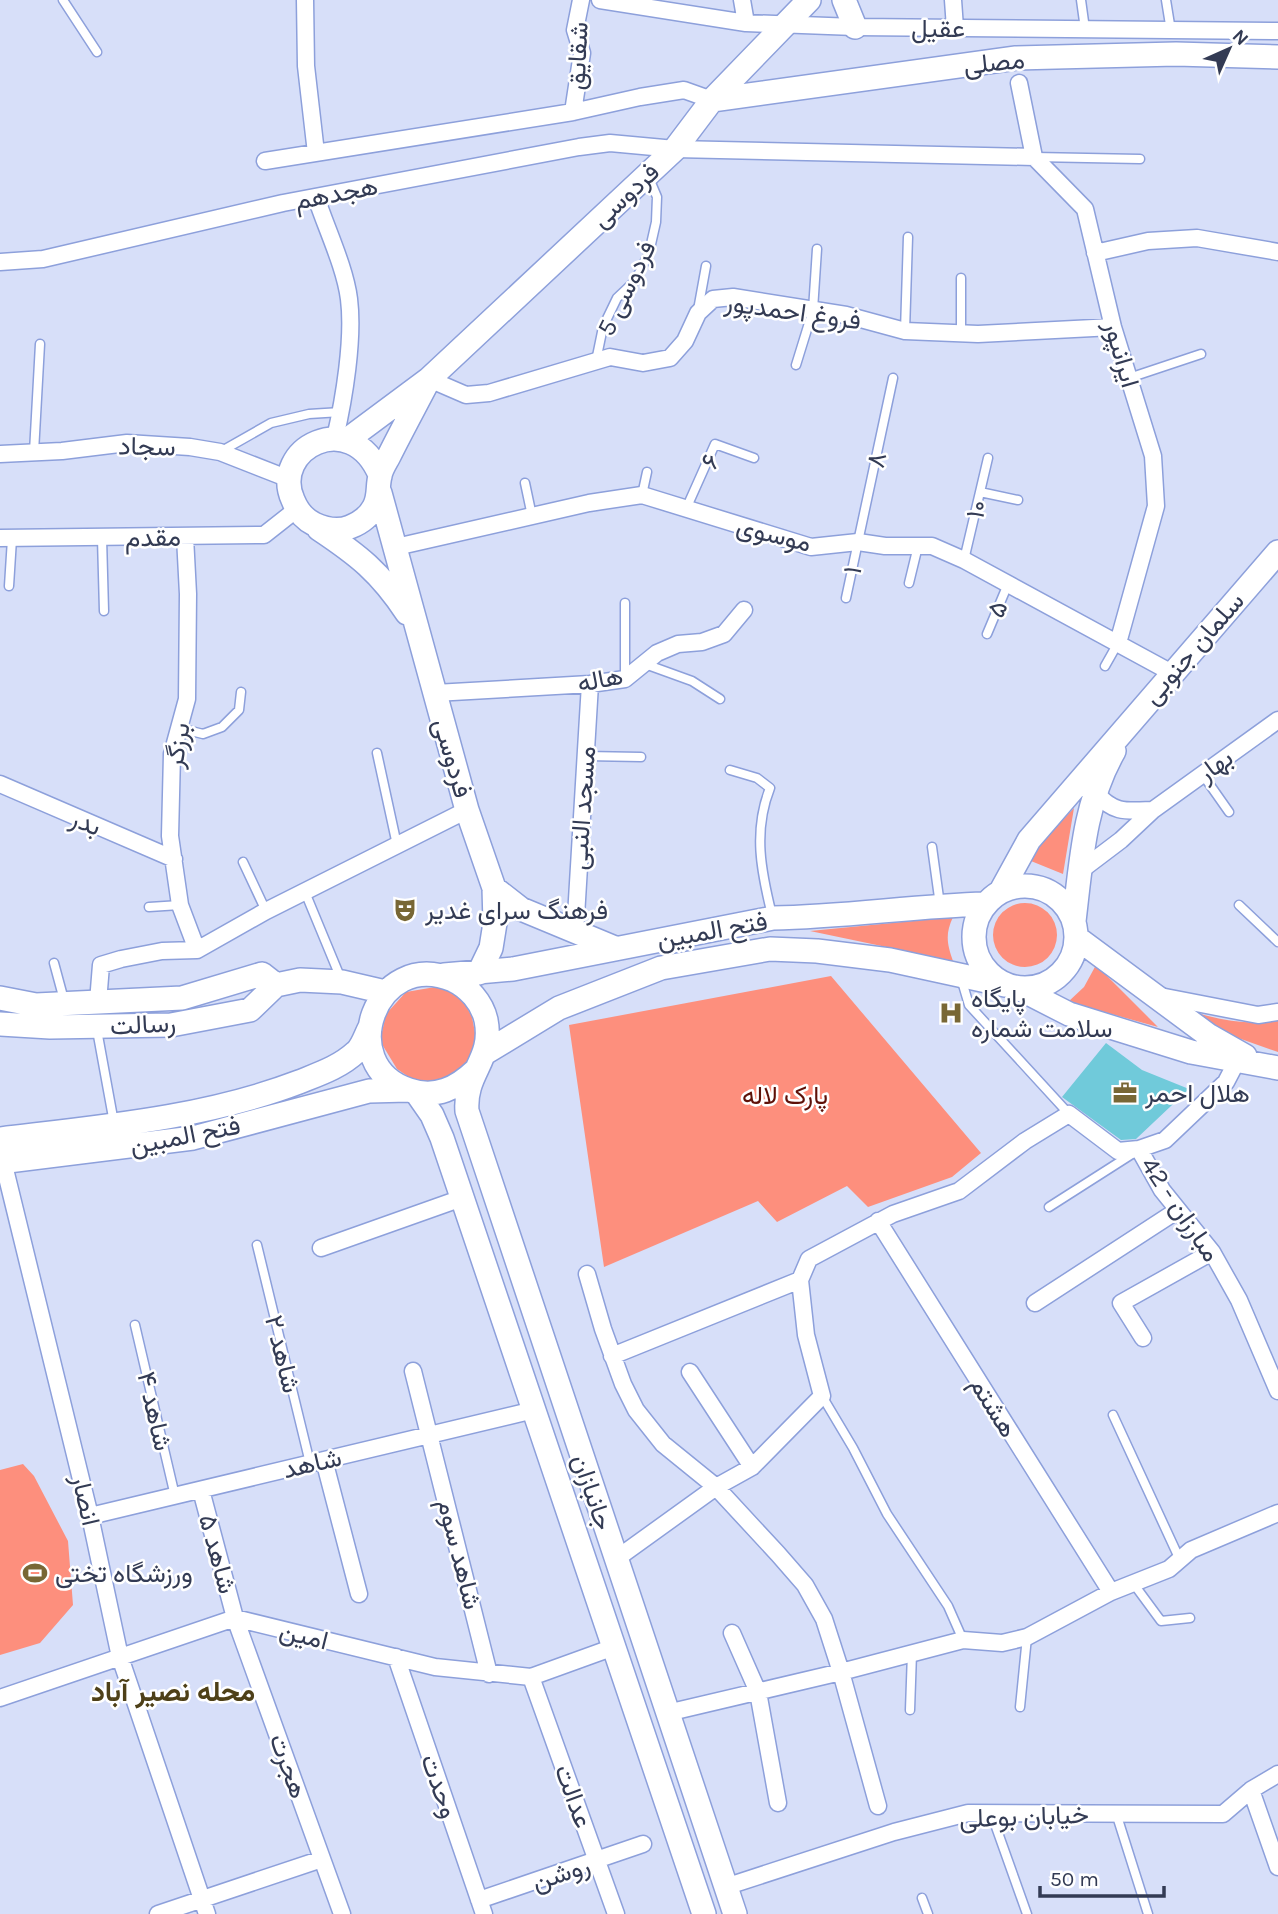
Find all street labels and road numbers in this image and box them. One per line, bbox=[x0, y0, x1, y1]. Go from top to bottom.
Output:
street label: عقیل bbox=[911, 13, 965, 44]
street label: شقایق bbox=[560, 21, 595, 91]
street label: مصلی bbox=[962, 44, 1026, 81]
street label: فردوسی bbox=[585, 156, 666, 234]
street label: هجدهم bbox=[292, 170, 381, 218]
street label: 5 فردوسی bbox=[590, 236, 663, 341]
street label: فروغ احمدپور bbox=[721, 286, 863, 338]
street label: ایرانپور bbox=[1095, 316, 1146, 392]
street label: سجاد bbox=[118, 431, 176, 462]
street label: ۶ bbox=[694, 448, 727, 475]
street label: ۸ bbox=[860, 449, 893, 471]
street label: ۱۰ bbox=[959, 497, 994, 522]
street label: موسوی bbox=[733, 510, 814, 559]
street label: مقدم bbox=[125, 522, 181, 554]
street label: ۱ bbox=[837, 563, 868, 577]
street label: سلمان جنوبی bbox=[1136, 586, 1251, 711]
street label: ۵ bbox=[980, 596, 1015, 622]
street label: هاله bbox=[575, 660, 626, 699]
street label: فردوسی bbox=[426, 715, 479, 801]
street label: برزگر bbox=[158, 720, 197, 771]
street label: بهار bbox=[1191, 742, 1239, 789]
street label: مسجد النبی bbox=[563, 745, 602, 871]
street label: بدر bbox=[65, 802, 106, 843]
street label: فتح المبین bbox=[654, 906, 770, 957]
street label: رسالت bbox=[109, 1007, 177, 1042]
street label: فتح المبین bbox=[127, 1110, 243, 1163]
street label: مبارزان - 42 bbox=[1134, 1151, 1227, 1268]
street label: شاهد ۲ bbox=[258, 1312, 307, 1396]
street label: شاهد ۴ bbox=[130, 1369, 179, 1454]
street label: هشتم bbox=[962, 1371, 1024, 1444]
street label: شاهد bbox=[280, 1442, 344, 1485]
street label: جانبازان bbox=[565, 1450, 620, 1534]
street label: انصار bbox=[64, 1471, 106, 1529]
street label: شاهد سوم bbox=[430, 1496, 488, 1613]
street label: شاهد ۵ bbox=[192, 1511, 243, 1597]
street label: امین bbox=[276, 1615, 331, 1656]
street label: هجرت bbox=[263, 1730, 314, 1803]
street label: وحدت bbox=[414, 1750, 465, 1822]
street label: عدالت bbox=[548, 1760, 599, 1832]
street label: خیابان بوعلی bbox=[959, 1799, 1089, 1834]
street label: روشن bbox=[528, 1850, 594, 1897]

